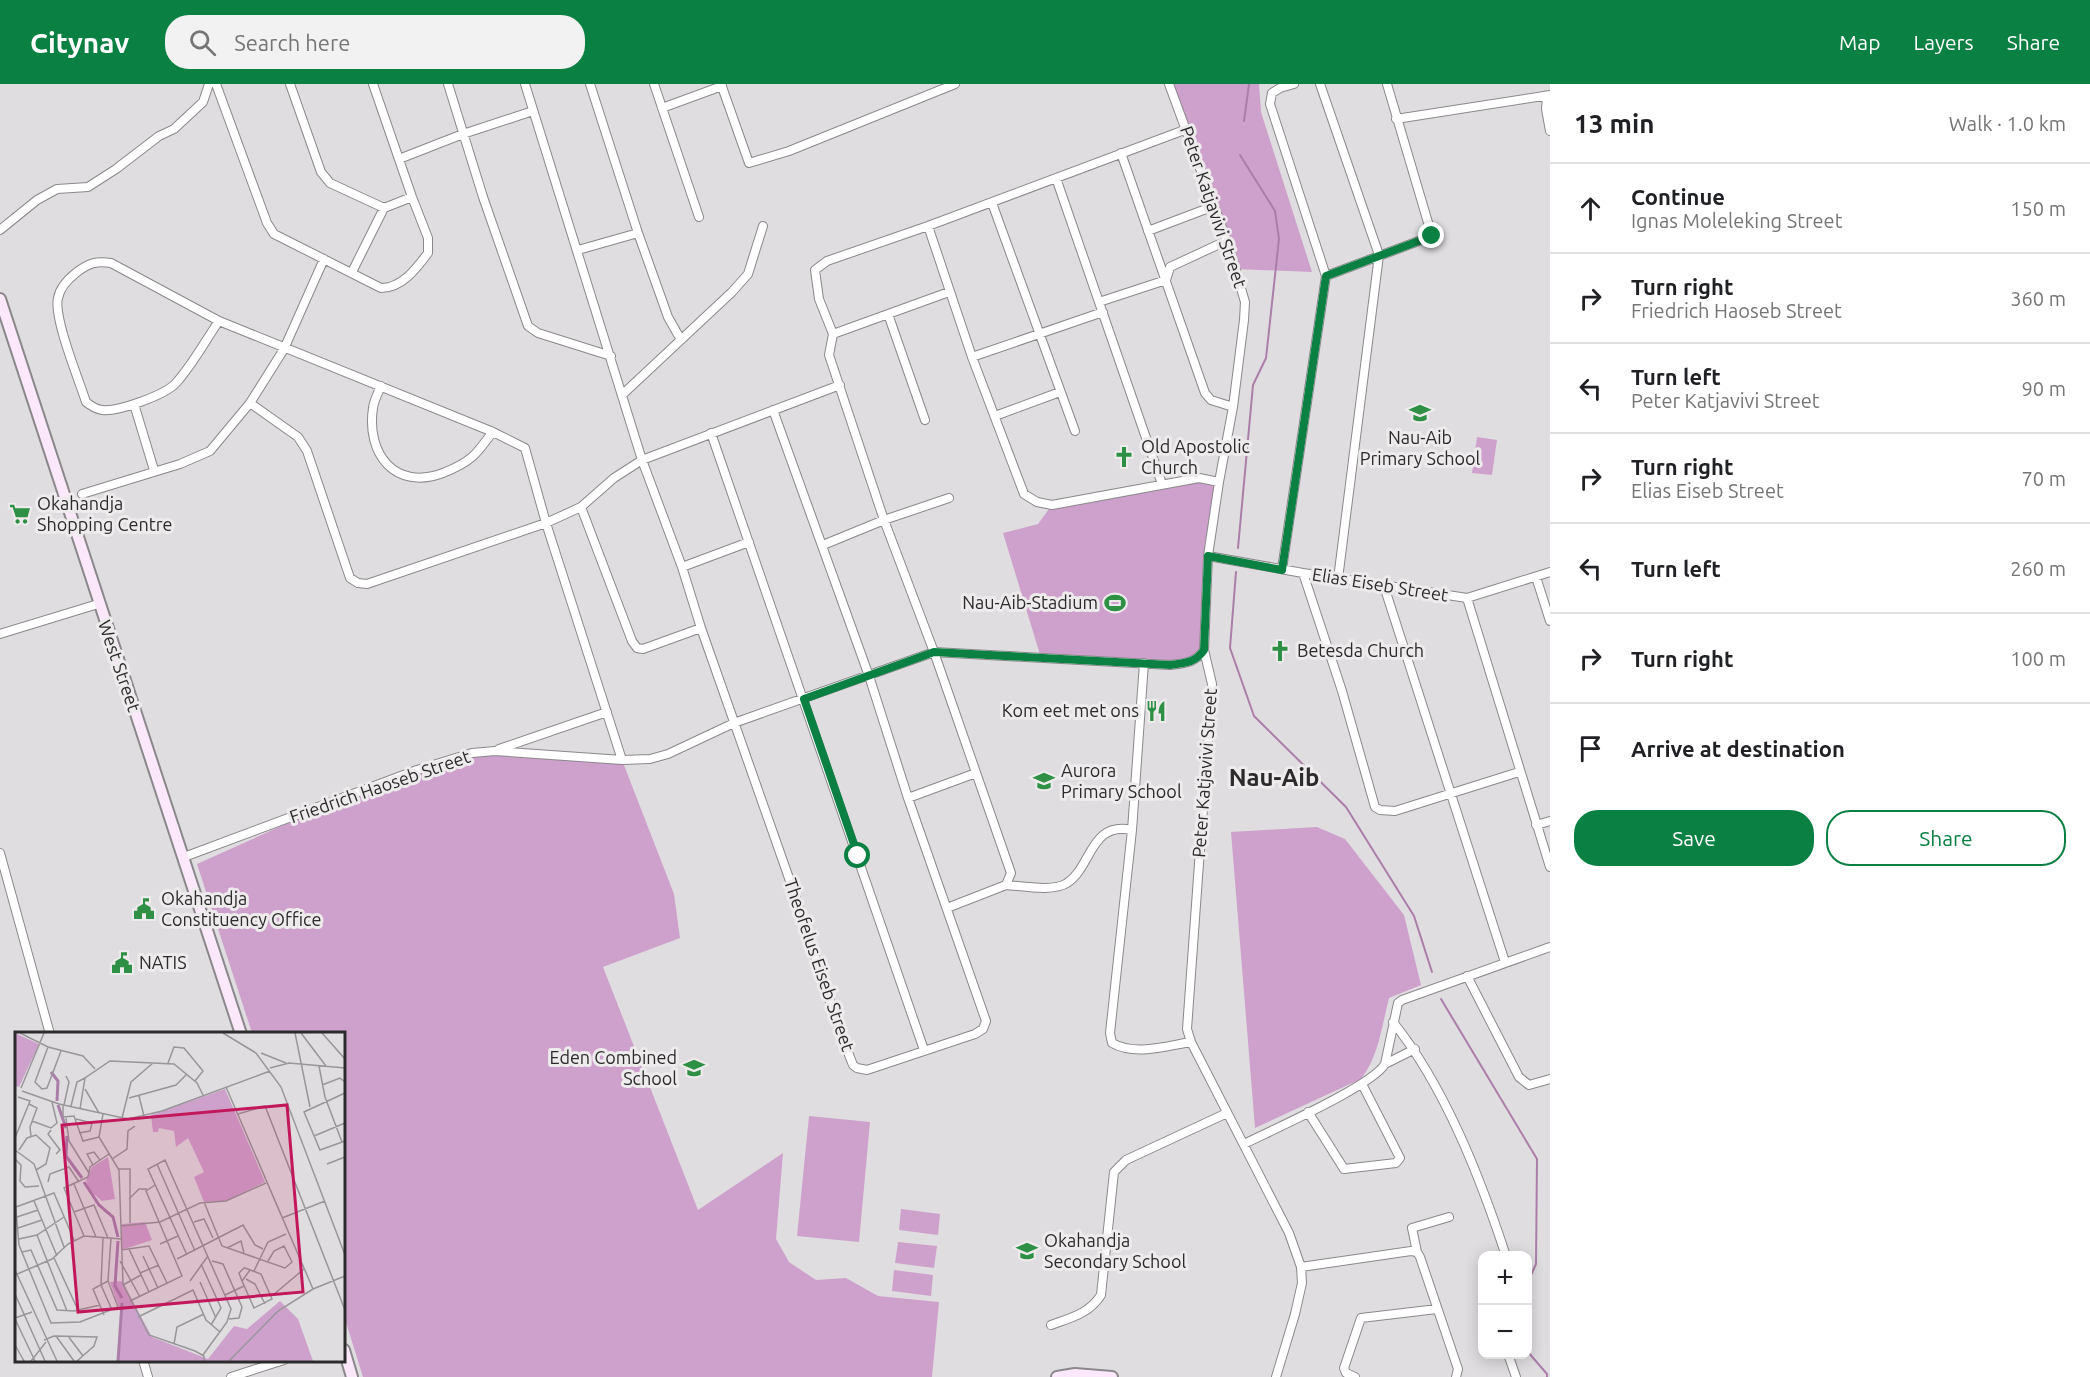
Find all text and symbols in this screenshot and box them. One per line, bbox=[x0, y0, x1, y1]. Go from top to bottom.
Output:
search box bbox=[165, 15, 585, 69]
icon: search bbox=[186, 26, 219, 59]
text: Citynav bbox=[30, 27, 129, 58]
text: Search here bbox=[234, 30, 350, 55]
text: Map bbox=[1839, 30, 1880, 54]
text: Layers bbox=[1913, 30, 1974, 54]
text: Share bbox=[2007, 30, 2060, 54]
text: 13 min bbox=[1574, 109, 1654, 138]
text: Walk · 1.0 km bbox=[1949, 112, 2066, 135]
street label: Peter Katjavivi Street bbox=[1177, 123, 1251, 290]
text: Continue bbox=[1631, 184, 1725, 209]
icon: ahead bbox=[1574, 192, 1607, 225]
text: 150 m bbox=[2010, 197, 2066, 220]
text: Ignas Moleleking Street bbox=[1631, 209, 1843, 232]
route end bbox=[1418, 222, 1444, 248]
text: Turn right bbox=[1631, 274, 1733, 299]
icon: right bbox=[1574, 282, 1607, 315]
text: 360 m bbox=[2010, 287, 2066, 310]
text: Friedrich Haoseb Street bbox=[1631, 299, 1842, 322]
text: Turn left bbox=[1631, 364, 1721, 389]
icon: left bbox=[1574, 372, 1607, 405]
text: 90 m bbox=[2022, 377, 2066, 400]
text: Peter Katjavivi Street bbox=[1631, 389, 1820, 412]
school or university icon: Nau-Aib Primary School bbox=[1408, 401, 1432, 425]
place label: Nau-Aib Primary School bbox=[1360, 427, 1481, 468]
place label: Old Apostolic Church bbox=[1141, 436, 1250, 477]
church icon: Old Apostolic Church bbox=[1112, 445, 1136, 469]
text: Turn right bbox=[1631, 454, 1733, 479]
icon: right bbox=[1574, 462, 1607, 495]
text: 70 m bbox=[2022, 467, 2066, 490]
text: Elias Eiseb Street bbox=[1631, 479, 1784, 502]
place label: Okahandja Shopping Centre bbox=[37, 493, 172, 534]
supermarket icon: Okahandja Shopping Centre bbox=[8, 502, 32, 526]
icon: left bbox=[1574, 552, 1607, 585]
text: Turn left bbox=[1631, 556, 1721, 581]
text: 260 m bbox=[2010, 557, 2066, 580]
street label: Elias Eiseb Street bbox=[1311, 563, 1450, 605]
sports icon: Nau-Aib-Stadium bbox=[1103, 591, 1127, 615]
place label: Nau-Aib-Stadium bbox=[962, 592, 1098, 612]
street label: West Street bbox=[95, 617, 145, 714]
church icon: Betesda Church bbox=[1268, 639, 1292, 663]
place label: Betesda Church bbox=[1297, 640, 1424, 660]
icon: right bbox=[1574, 642, 1607, 675]
text: Turn right bbox=[1631, 646, 1733, 671]
text: 100 m bbox=[2010, 647, 2066, 670]
street label: Peter Katjavivi Street bbox=[1188, 688, 1220, 858]
restaurant icon: Kom eet met ons bbox=[1144, 699, 1168, 723]
place label: Kom eet met ons bbox=[1002, 700, 1139, 720]
icon: arrive bbox=[1574, 732, 1607, 765]
text: Arrive at destination bbox=[1631, 736, 1845, 761]
street label: Friedrich Haoseb Street bbox=[287, 746, 473, 826]
place label: Aurora Primary School bbox=[1061, 760, 1182, 801]
district label: Nau-Aib bbox=[1229, 764, 1319, 791]
school or university icon: Aurora Primary School bbox=[1032, 769, 1056, 793]
button: Save bbox=[1574, 810, 1814, 866]
button: Share bbox=[1826, 810, 2066, 866]
route start bbox=[844, 842, 870, 868]
street label: Theofelus Eiseb Street bbox=[781, 876, 859, 1054]
place label: Okahandja Constituency Office bbox=[161, 888, 321, 929]
public building icon: Okahandja Constituency Office bbox=[132, 897, 156, 921]
public building icon: NATIS bbox=[110, 951, 134, 975]
place label: NATIS bbox=[139, 952, 187, 972]
inset map bbox=[15, 1032, 345, 1362]
place label: Eden Combined School bbox=[549, 1047, 677, 1088]
school or university icon: Eden Combined School bbox=[682, 1056, 706, 1080]
place label: Okahandja Secondary School bbox=[1044, 1230, 1186, 1271]
school or university icon: Okahandja Secondary School bbox=[1015, 1239, 1039, 1263]
map controls bbox=[1478, 1251, 1532, 1359]
button: + bbox=[1478, 1251, 1532, 1305]
button: − bbox=[1478, 1305, 1532, 1359]

